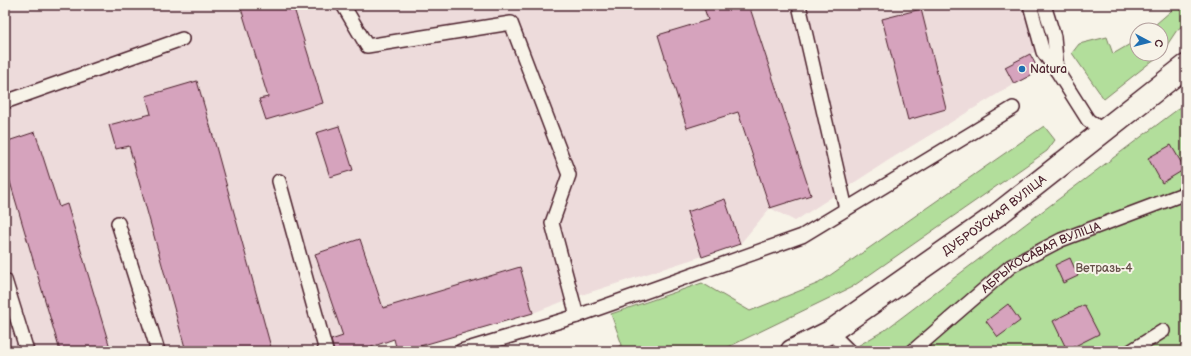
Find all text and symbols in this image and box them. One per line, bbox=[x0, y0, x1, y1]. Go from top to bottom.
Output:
north arrow bbox=[1129, 22, 1169, 62]
text: С bbox=[1151, 39, 1165, 48]
place label: Natura bbox=[1030, 62, 1067, 77]
marker: Natura bbox=[1017, 64, 1027, 74]
street label: ДУБРОЎСКАЯ ВУЛІЦА bbox=[939, 171, 1050, 259]
street label: АБРЫКОСАВАЯ ВУЛІЦА bbox=[977, 218, 1103, 297]
park label: Ветразь-4 bbox=[1075, 261, 1133, 276]

